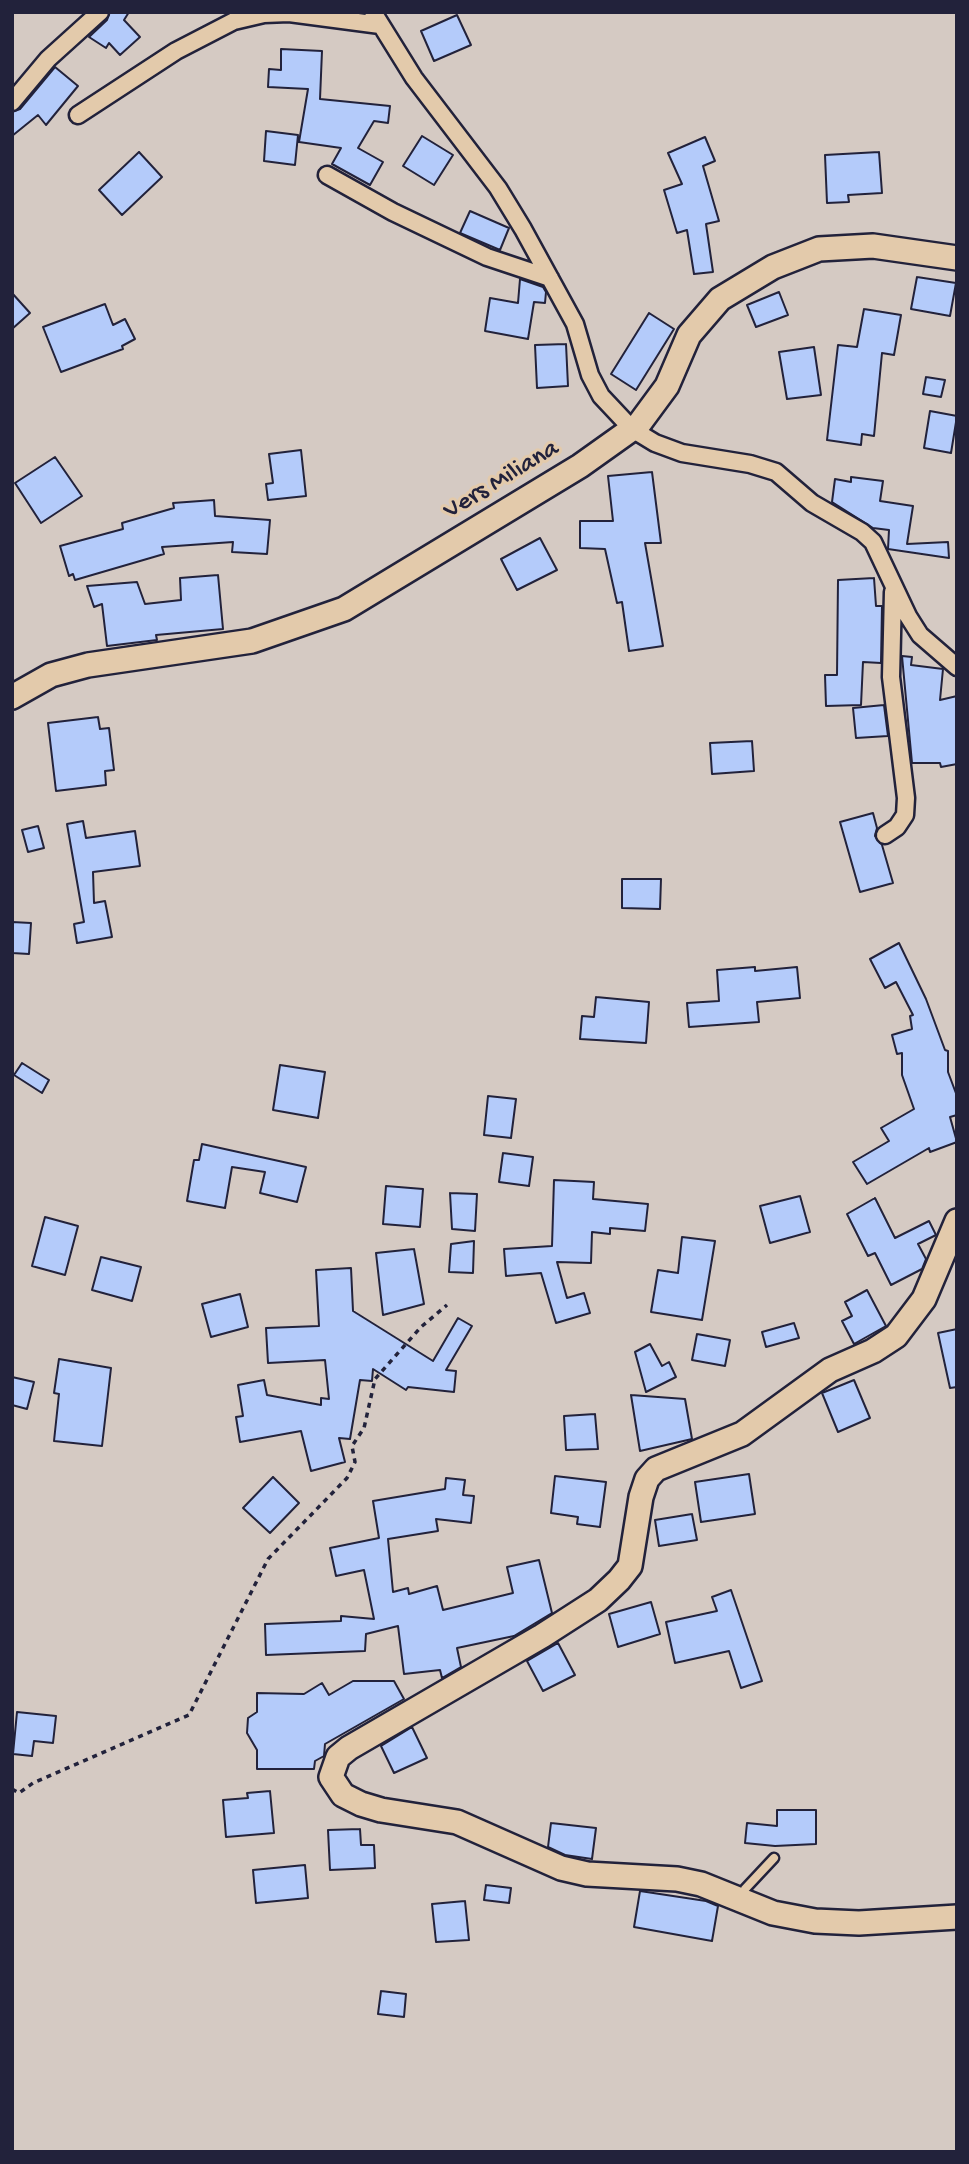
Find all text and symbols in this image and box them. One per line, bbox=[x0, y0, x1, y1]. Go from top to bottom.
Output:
street label: Vers Miliana bbox=[439, 434, 565, 528]

